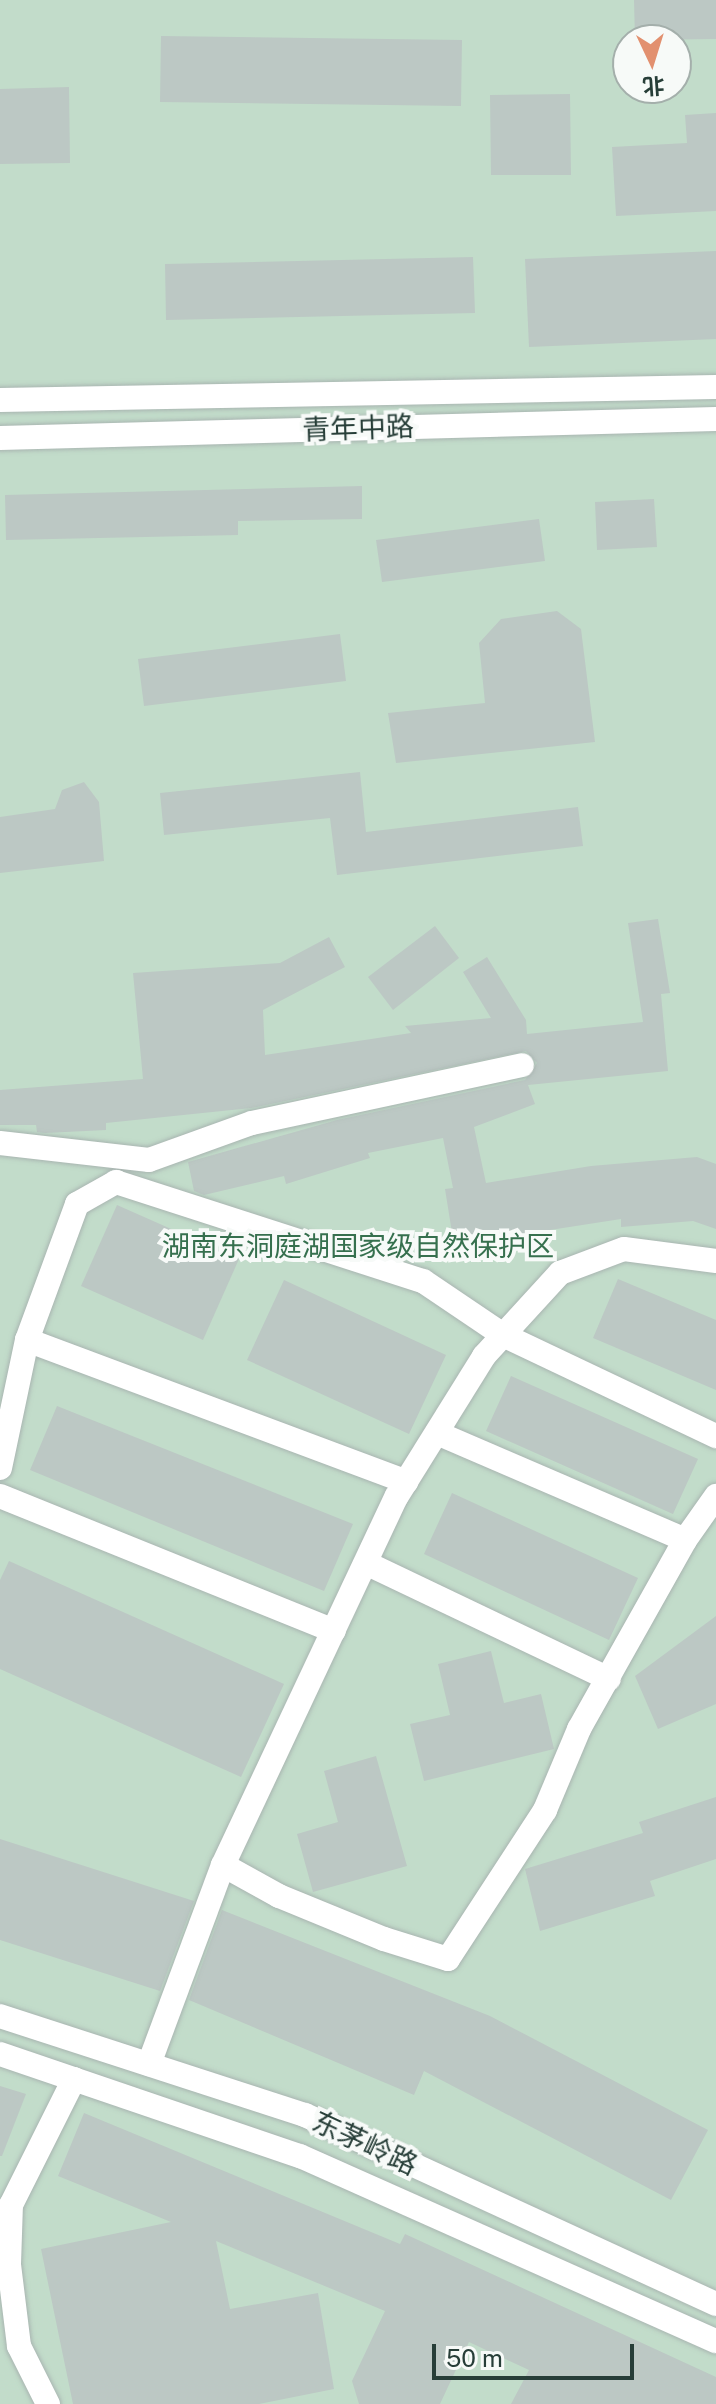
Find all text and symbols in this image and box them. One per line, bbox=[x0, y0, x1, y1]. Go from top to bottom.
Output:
north arrow bbox=[612, 24, 692, 104]
text: 北 bbox=[642, 72, 665, 100]
street label: 青年中路 bbox=[301, 409, 415, 447]
park label: 湖南东洞庭湖国家级自然保护区 bbox=[162, 1229, 554, 1263]
street label: 东茅岭路 bbox=[307, 2104, 423, 2182]
scale bar bbox=[436, 2328, 638, 2378]
text: 50 m bbox=[446, 2344, 503, 2372]

